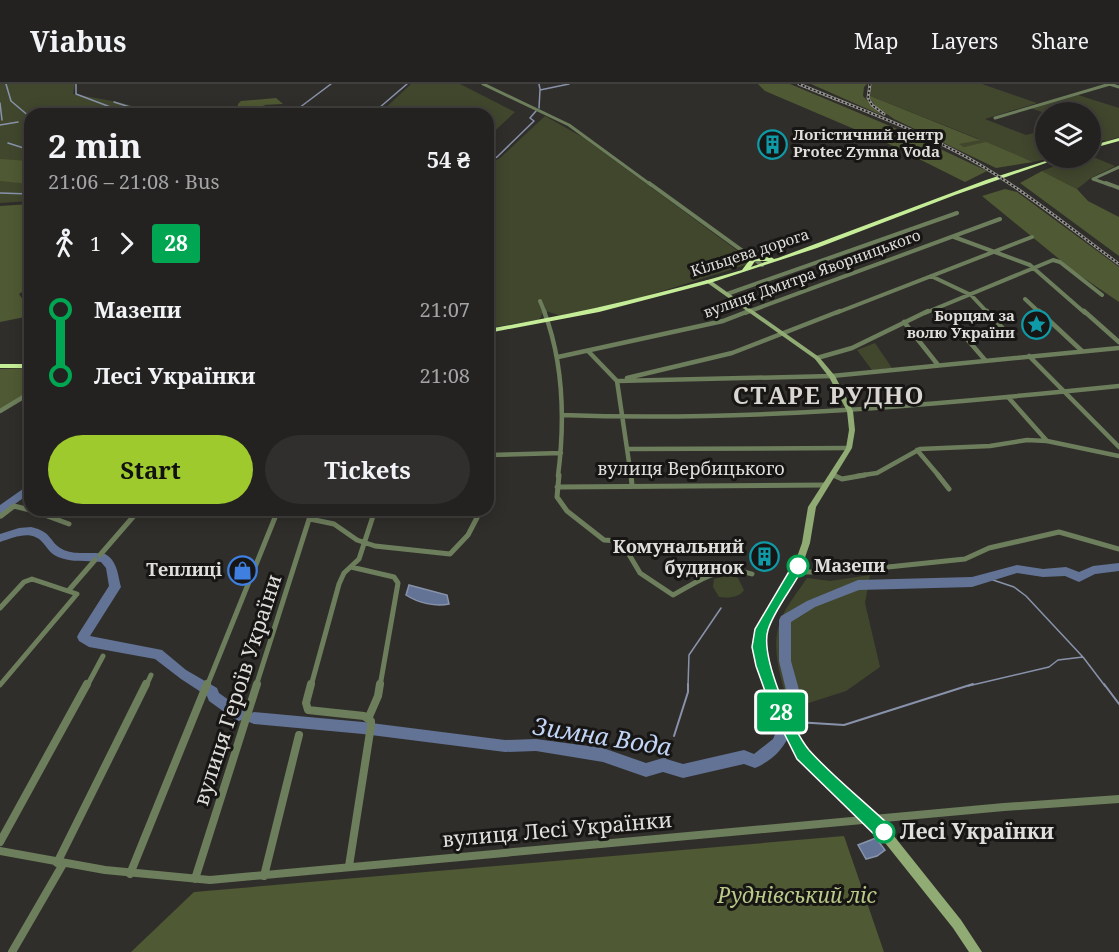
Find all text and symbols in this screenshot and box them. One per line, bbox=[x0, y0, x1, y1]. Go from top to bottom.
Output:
text: Viabus bbox=[30, 22, 127, 60]
text: Map bbox=[854, 27, 898, 55]
text: Layers bbox=[931, 27, 998, 55]
text: Share bbox=[1031, 27, 1089, 55]
map controls bbox=[1035, 102, 1101, 168]
button: layers bbox=[1035, 102, 1101, 168]
text: 2 min bbox=[48, 123, 141, 168]
place label: Логістичний центр Protec Zymna Voda bbox=[793, 124, 944, 161]
building icon: Логістичний центр Protec Zymna Voda bbox=[756, 128, 788, 160]
text: 54 ₴ bbox=[427, 144, 470, 174]
text: 21:06 – 21:08 · Bus bbox=[48, 168, 219, 195]
street label: Кільцева дорога bbox=[688, 223, 811, 281]
street label: вулиця Дмитра Яворницького bbox=[700, 224, 923, 322]
icon: walk bbox=[48, 227, 81, 260]
icon: forward bbox=[110, 227, 143, 260]
text: 28 bbox=[164, 229, 188, 257]
text: 1 bbox=[90, 230, 101, 257]
text: Мазепи bbox=[94, 294, 181, 324]
text: 21:07 bbox=[420, 296, 470, 323]
place label: Борцям за волю України bbox=[907, 305, 1015, 342]
place icon: Борцям за волю України bbox=[1020, 309, 1052, 341]
text: Лесі Українки bbox=[94, 360, 255, 390]
text: 21:08 bbox=[420, 362, 470, 389]
district label: СТАРЕ РУДНО bbox=[733, 378, 925, 411]
button: Start bbox=[48, 435, 253, 504]
button: Tickets bbox=[265, 435, 470, 504]
street label: вулиця Вербицького bbox=[597, 456, 785, 480]
place label: Комунальний будинок bbox=[613, 534, 745, 579]
building icon: Комунальний будинок bbox=[749, 541, 781, 573]
place label: Мазепи bbox=[814, 553, 886, 577]
shop icon: Теплиці bbox=[227, 554, 259, 586]
marker: Мазепи bbox=[787, 555, 809, 577]
place label: Теплиці bbox=[146, 557, 223, 581]
street label: вулиця Героїв України bbox=[186, 570, 288, 809]
line badge: 28 bbox=[754, 692, 808, 732]
text: 28 bbox=[769, 698, 793, 726]
water label: Зимна Вода bbox=[530, 708, 674, 763]
street label: вулиця Лесі Українки bbox=[441, 805, 673, 853]
place label: Лесі Українки bbox=[900, 817, 1054, 845]
marker: Лесі Українки bbox=[873, 821, 895, 843]
park label: Руднівський ліс bbox=[716, 881, 877, 909]

